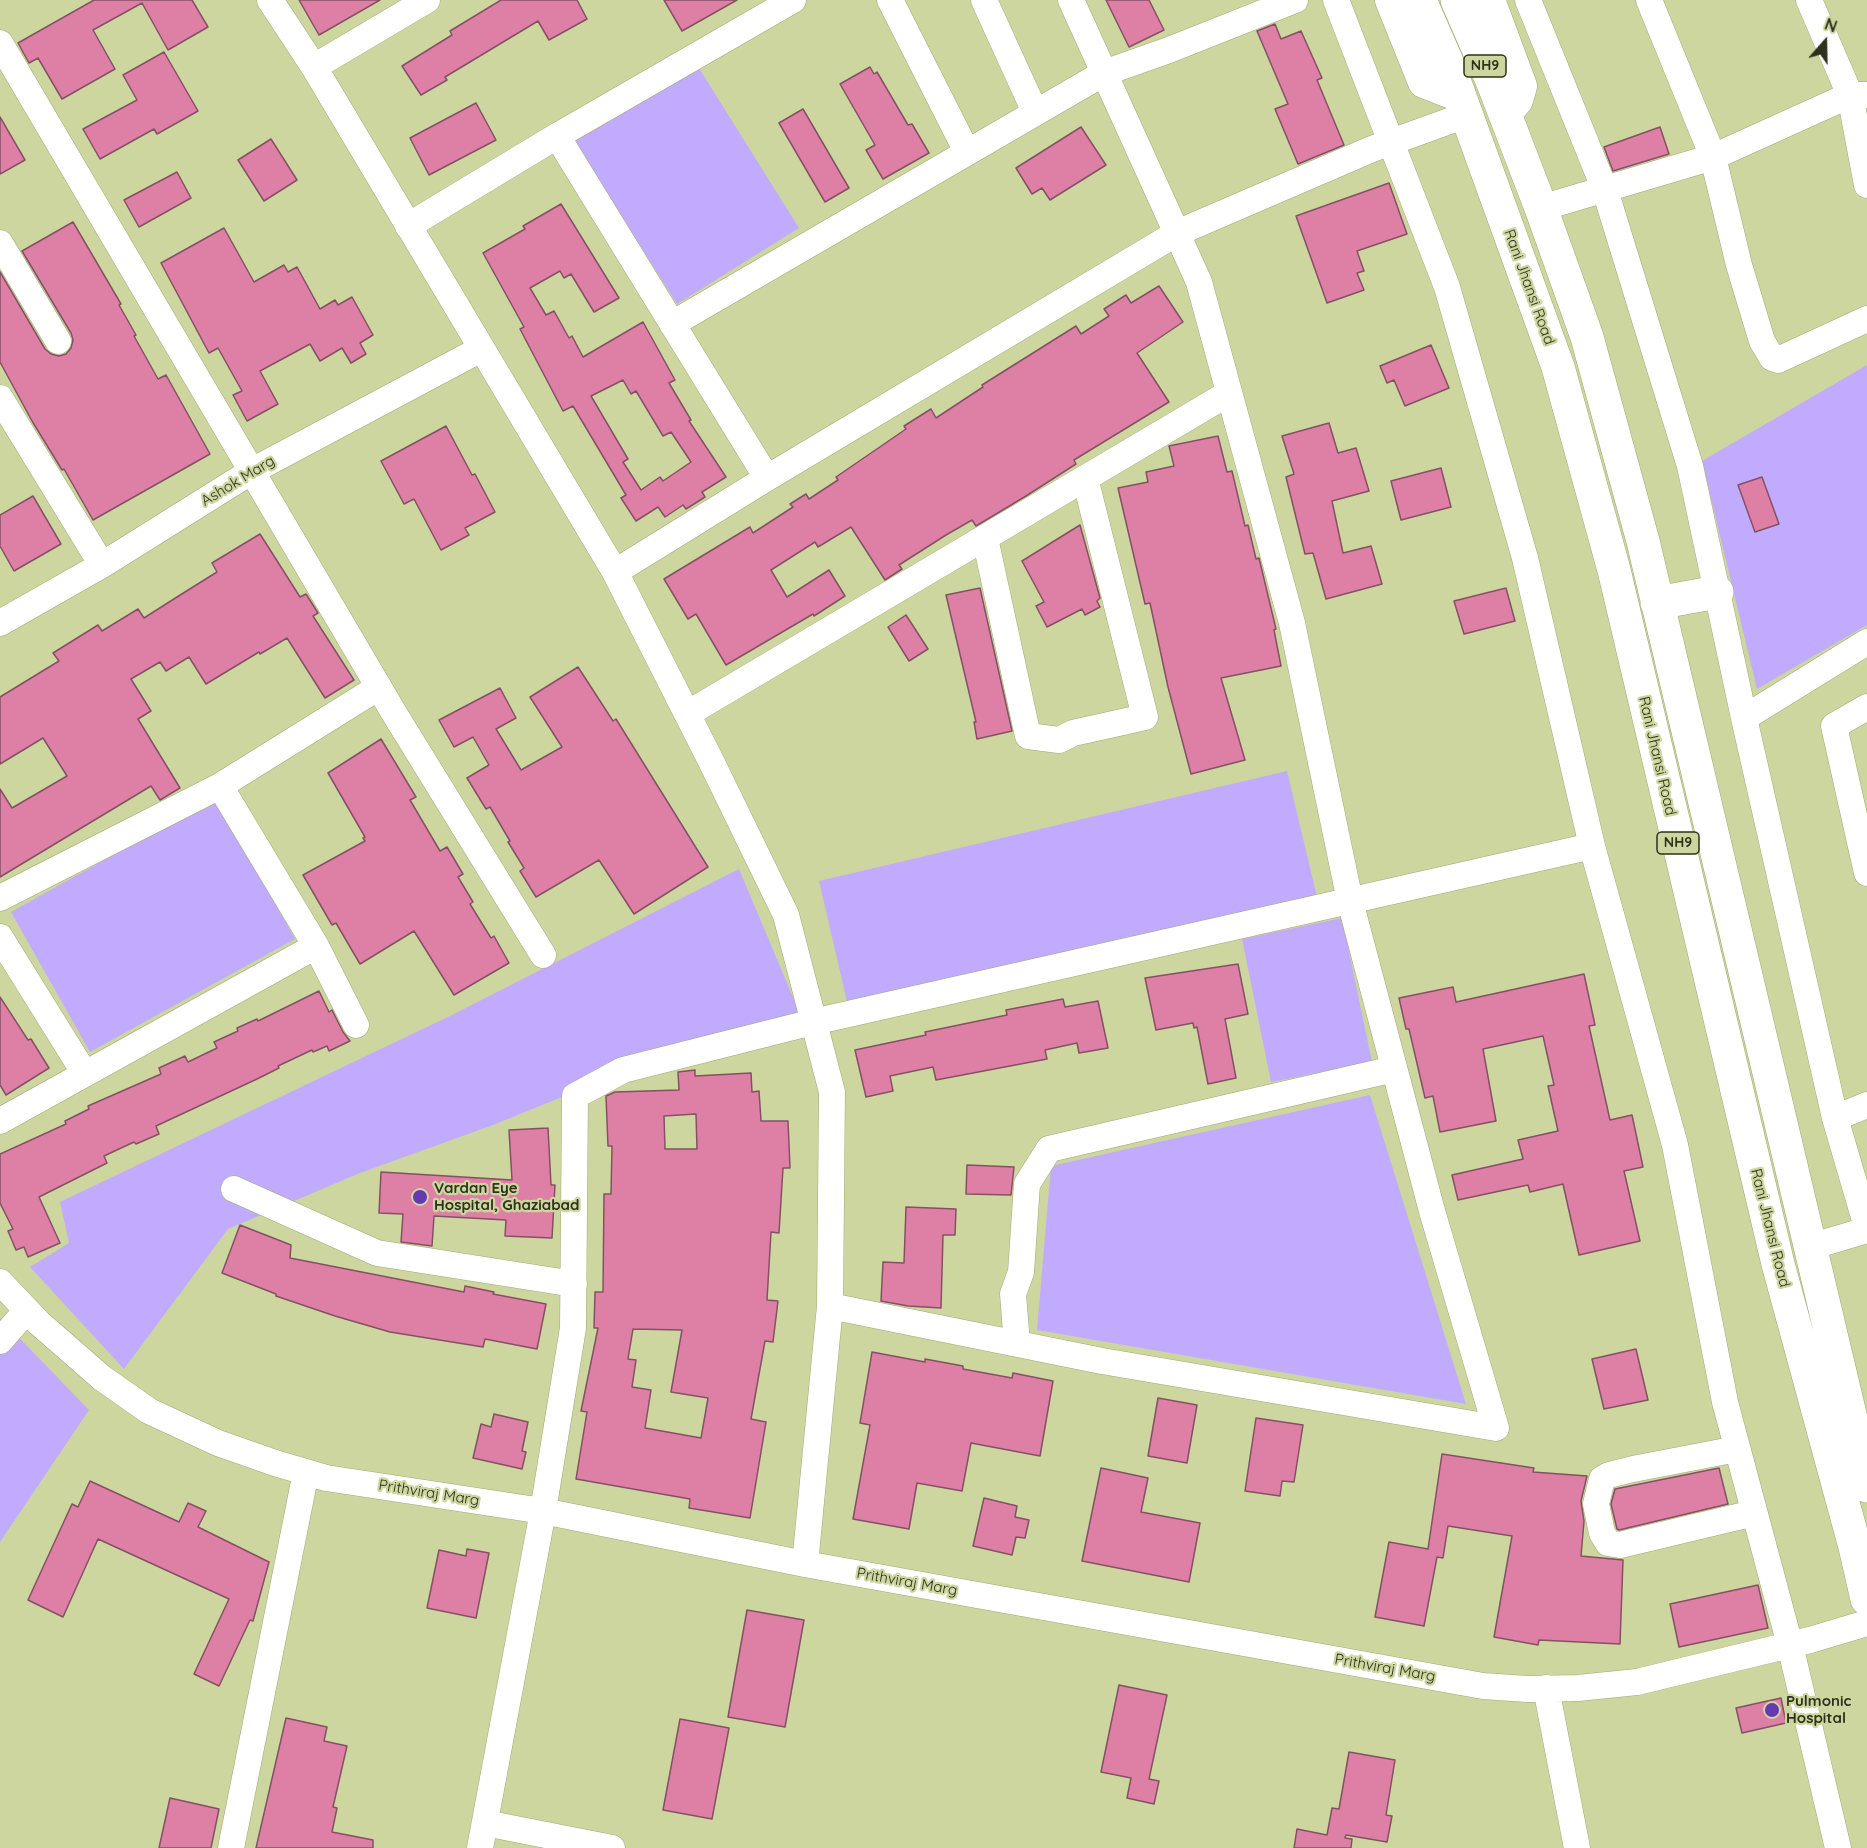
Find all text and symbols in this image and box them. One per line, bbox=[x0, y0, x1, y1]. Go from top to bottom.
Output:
north arrow bbox=[1795, 12, 1855, 72]
text: N bbox=[1822, 14, 1840, 36]
road number: NH9 bbox=[1464, 55, 1506, 77]
street label: Rani Jhansi Road bbox=[1500, 227, 1558, 347]
street label: Ashok Marg bbox=[198, 452, 278, 510]
street label: Rani Jhansi Road bbox=[1635, 695, 1679, 817]
road number: NH9 bbox=[1657, 832, 1699, 854]
street label: Rani Jhansi Road bbox=[1747, 1167, 1793, 1289]
place label: Vardan Eye Hospital, Ghaziabad bbox=[434, 1179, 579, 1214]
marker: Vardan Eye Hospital, Ghaziabad bbox=[411, 1188, 429, 1206]
street label: Prithviraj Marg bbox=[377, 1476, 481, 1510]
street label: Prithviraj Marg bbox=[855, 1564, 959, 1600]
street label: Prithviraj Marg bbox=[1333, 1650, 1437, 1686]
place label: Pulmonic Hospital bbox=[1786, 1692, 1851, 1727]
marker: Pulmonic Hospital bbox=[1763, 1701, 1781, 1719]

